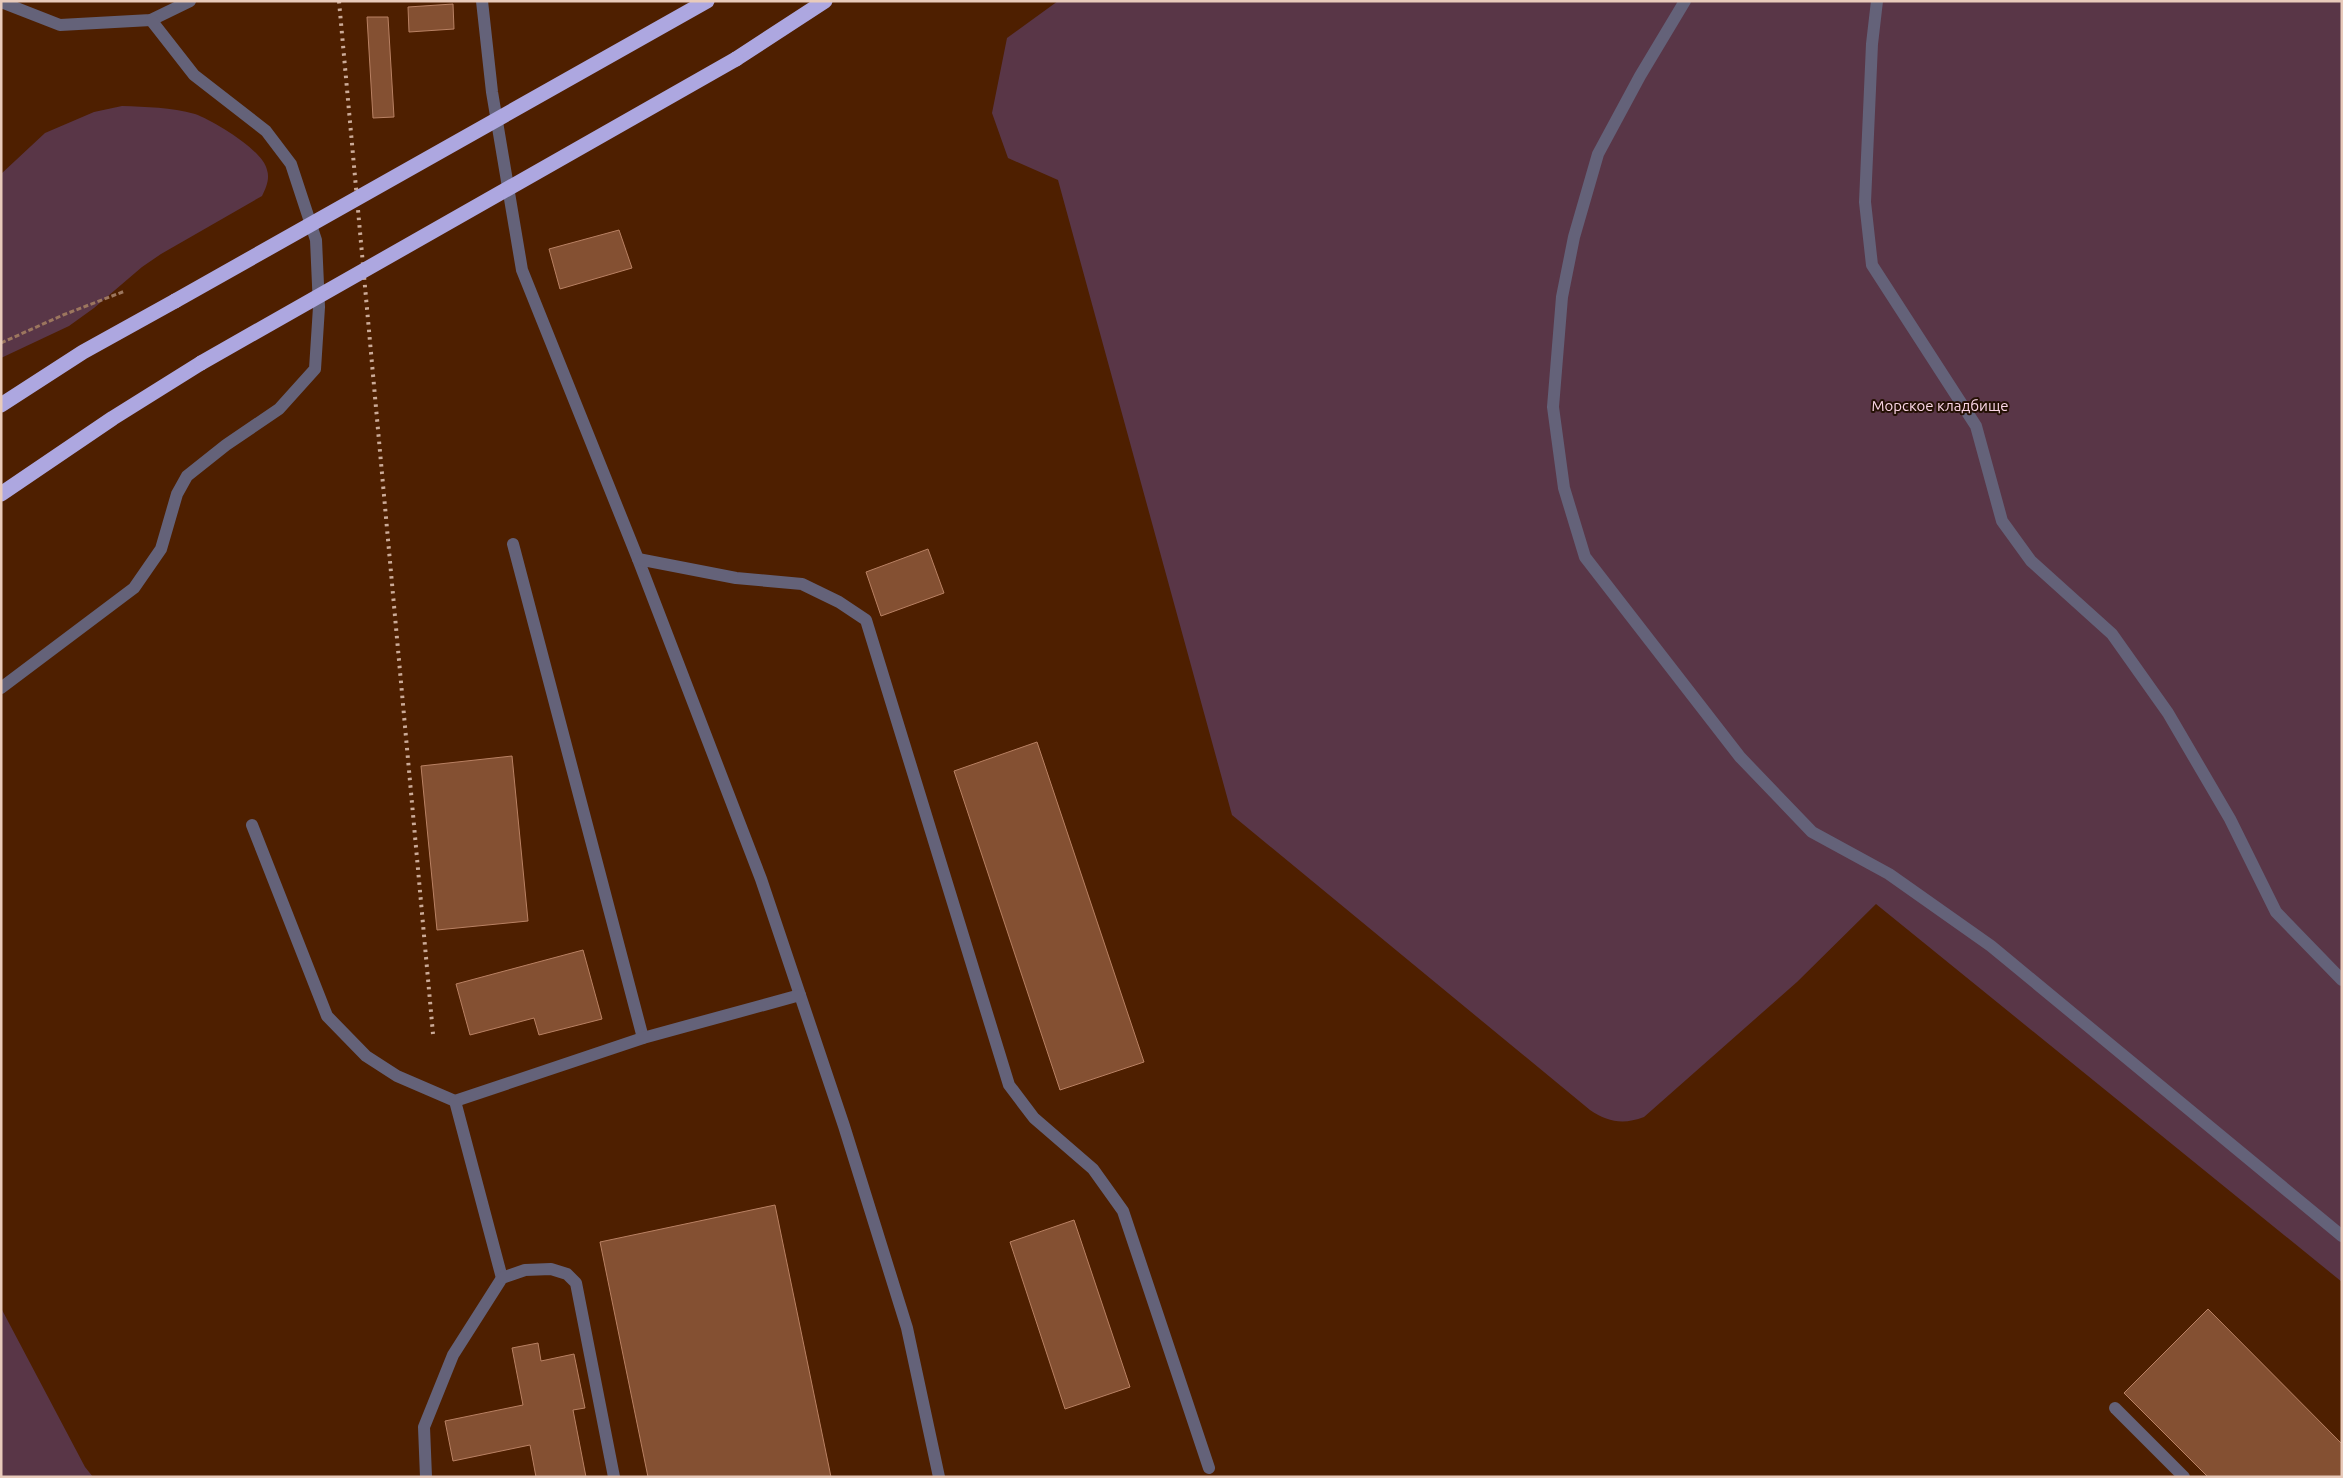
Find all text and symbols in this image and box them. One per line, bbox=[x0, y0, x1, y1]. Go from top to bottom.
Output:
park label: Морское кладбище bbox=[1871, 397, 2009, 414]

